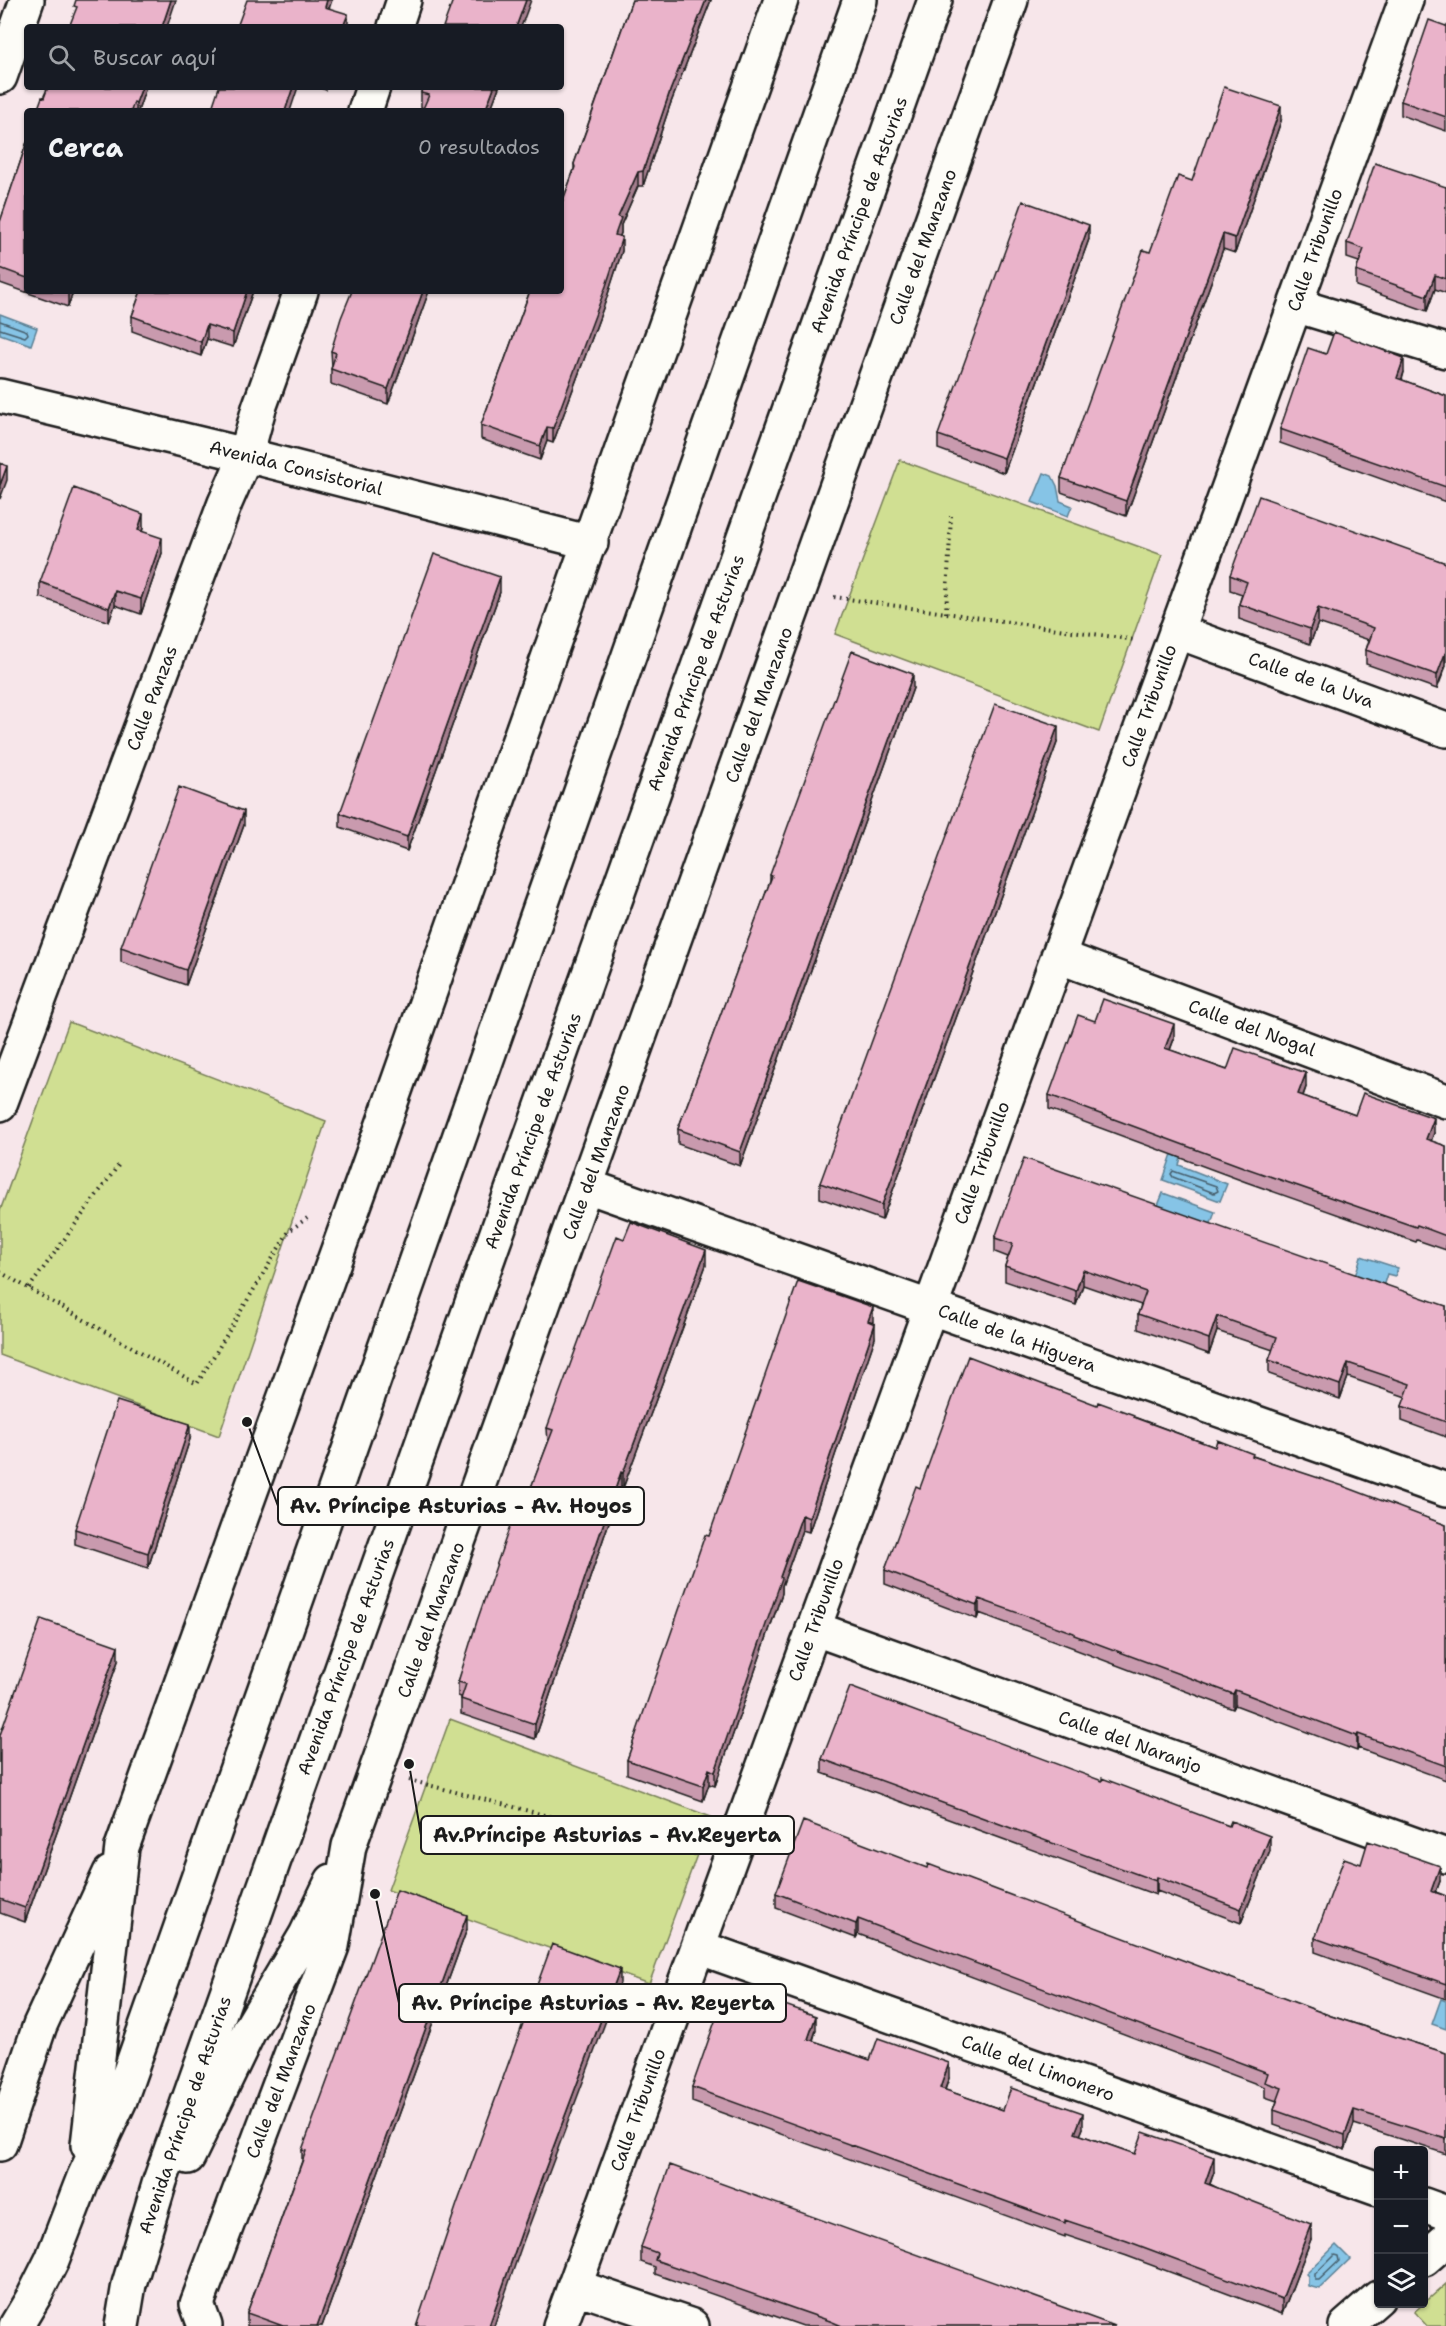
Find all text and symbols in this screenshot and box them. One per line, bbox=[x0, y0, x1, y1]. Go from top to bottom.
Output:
search box bbox=[24, 24, 564, 90]
icon: search bbox=[45, 41, 78, 74]
text: Buscar aquí bbox=[93, 43, 216, 72]
street label: Avenida Príncipe de Asturias bbox=[805, 93, 913, 337]
text: Cerca bbox=[48, 130, 123, 165]
text: 0 resultados bbox=[418, 134, 540, 160]
street label: Calle del Manzano bbox=[884, 166, 962, 328]
street label: Calle Tribunillo bbox=[1282, 185, 1348, 315]
street label: Avenida Consistorial bbox=[207, 435, 386, 501]
street label: Avenida Príncipe de Asturias bbox=[642, 551, 750, 795]
street label: Calle del Manzano bbox=[720, 624, 798, 786]
street label: Calle Tribunillo bbox=[1116, 641, 1182, 771]
street label: Calle Panzas bbox=[121, 642, 183, 754]
street label: Calle de la Uva bbox=[1245, 646, 1377, 714]
street label: Calle del Nogal bbox=[1185, 994, 1319, 1062]
street label: Avenida Príncipe de Asturias bbox=[479, 1009, 587, 1253]
street label: Calle del Manzano bbox=[557, 1081, 635, 1243]
street label: Calle Tribunillo bbox=[949, 1098, 1015, 1228]
street label: Calle de la Higuera bbox=[935, 1298, 1099, 1378]
callout: Av. Príncipe Asturias - Av. Hoyos bbox=[278, 1487, 644, 1525]
text: Av. Príncipe Asturias - Av. Hoyos bbox=[290, 1493, 632, 1519]
street label: Avenida Príncipe de Asturias bbox=[292, 1535, 400, 1779]
street label: Calle del Manzano bbox=[392, 1539, 470, 1701]
street label: Calle Tribunillo bbox=[783, 1555, 849, 1685]
street label: Calle del Naranjo bbox=[1055, 1705, 1205, 1779]
callout: Av.Príncipe Asturias - Av.Reyerta bbox=[421, 1816, 794, 1854]
text: Av.Príncipe Asturias - Av.Reyerta bbox=[433, 1822, 781, 1848]
callout: Av. Príncipe Asturias - Av. Reyerta bbox=[399, 1984, 786, 2022]
text: Av. Príncipe Asturias - Av. Reyerta bbox=[411, 1990, 775, 2016]
street label: Avenida Príncipe de Asturias bbox=[133, 1993, 237, 2237]
street label: Calle del Manzano bbox=[240, 2000, 322, 2162]
street label: Calle del Limonero bbox=[958, 2029, 1118, 2107]
street label: Calle Tribunillo bbox=[605, 2045, 671, 2175]
map controls bbox=[1374, 2146, 1428, 2308]
button: + bbox=[1374, 2146, 1428, 2200]
button: − bbox=[1374, 2200, 1428, 2254]
button: layers bbox=[1374, 2254, 1428, 2308]

